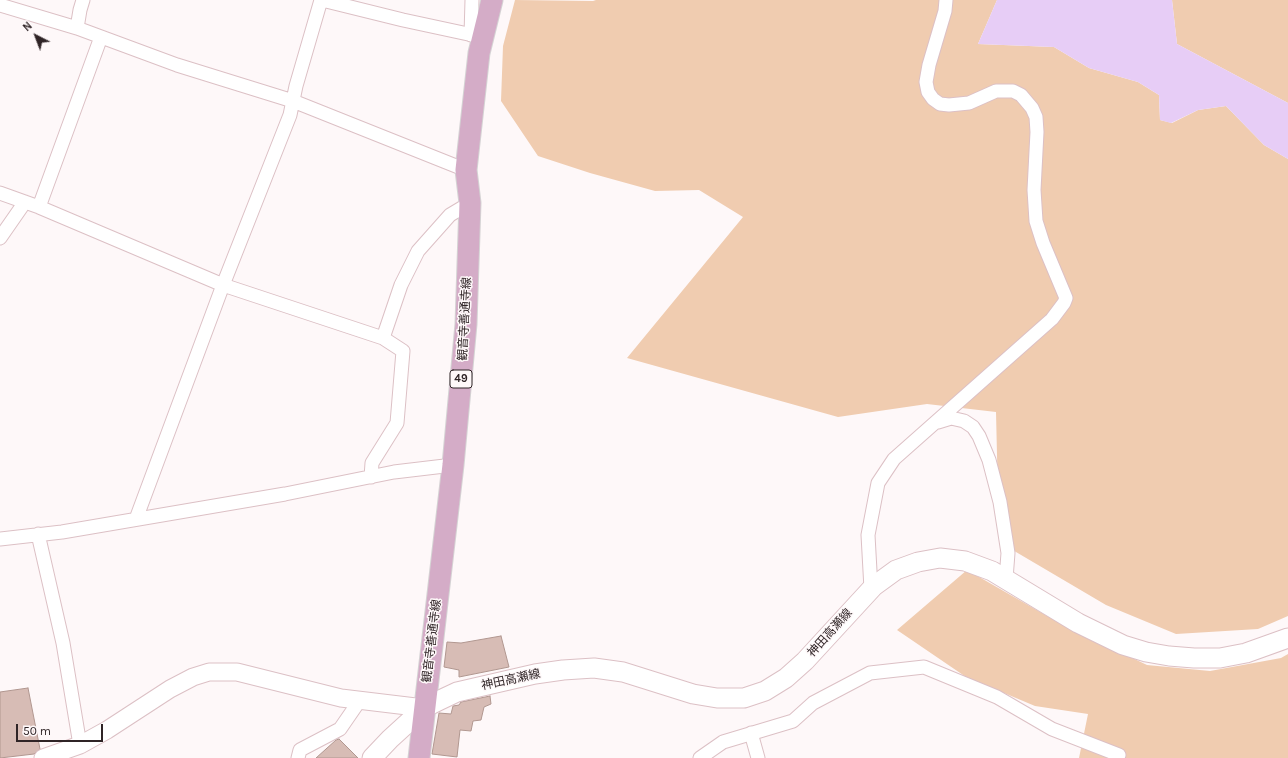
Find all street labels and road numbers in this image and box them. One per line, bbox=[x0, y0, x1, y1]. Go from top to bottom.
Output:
street label: 観音寺善通寺線 bbox=[456, 277, 474, 361]
road number: 49 bbox=[450, 370, 472, 388]
street label: 観音寺善通寺線 bbox=[420, 598, 444, 684]
street label: 神田高瀬線 bbox=[805, 606, 855, 660]
street label: 神田高瀬線 bbox=[480, 667, 542, 693]

